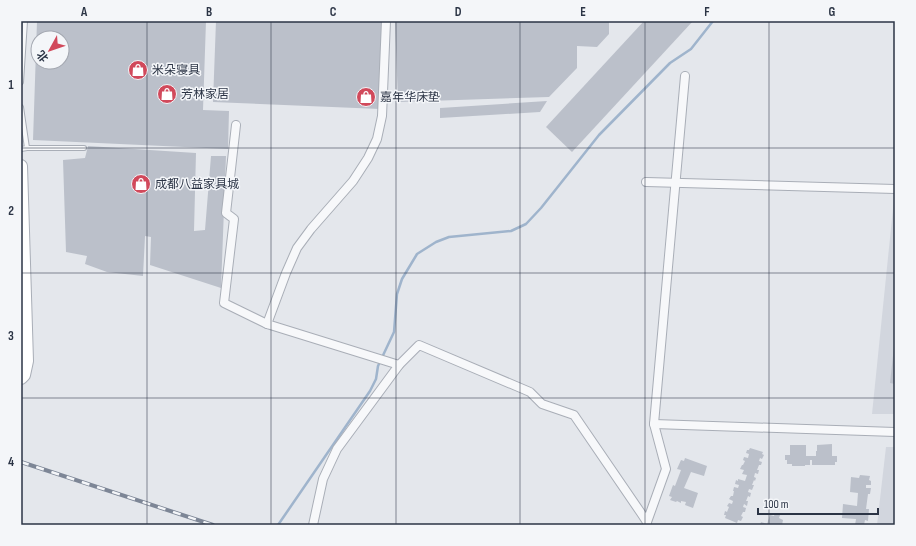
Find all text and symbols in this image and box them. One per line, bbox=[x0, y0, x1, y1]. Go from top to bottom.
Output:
text: A bbox=[80, 4, 88, 20]
text: B bbox=[206, 4, 212, 20]
text: C bbox=[330, 4, 337, 20]
text: D bbox=[455, 4, 462, 20]
text: E bbox=[580, 4, 586, 20]
text: F bbox=[704, 4, 710, 20]
text: G bbox=[829, 4, 836, 20]
north arrow bbox=[30, 30, 70, 70]
text: 北 bbox=[34, 48, 51, 64]
shop icon: 米朵寝具 bbox=[127, 59, 149, 81]
place label: 米朵寝具 bbox=[152, 63, 200, 78]
text: 1 bbox=[8, 77, 14, 93]
shop icon: 芳林家居 bbox=[156, 83, 178, 105]
shop icon: 嘉年华床垫 bbox=[355, 86, 377, 108]
place label: 芳林家居 bbox=[181, 87, 229, 102]
place label: 嘉年华床垫 bbox=[380, 90, 440, 105]
shop icon: 成都八益家具城 bbox=[130, 173, 152, 195]
place label: 成都八益家具城 bbox=[155, 177, 239, 192]
text: 2 bbox=[8, 203, 14, 219]
text: 3 bbox=[8, 328, 14, 344]
text: 4 bbox=[8, 454, 14, 470]
scale bar bbox=[758, 490, 878, 516]
text: 100 m bbox=[764, 497, 789, 512]

